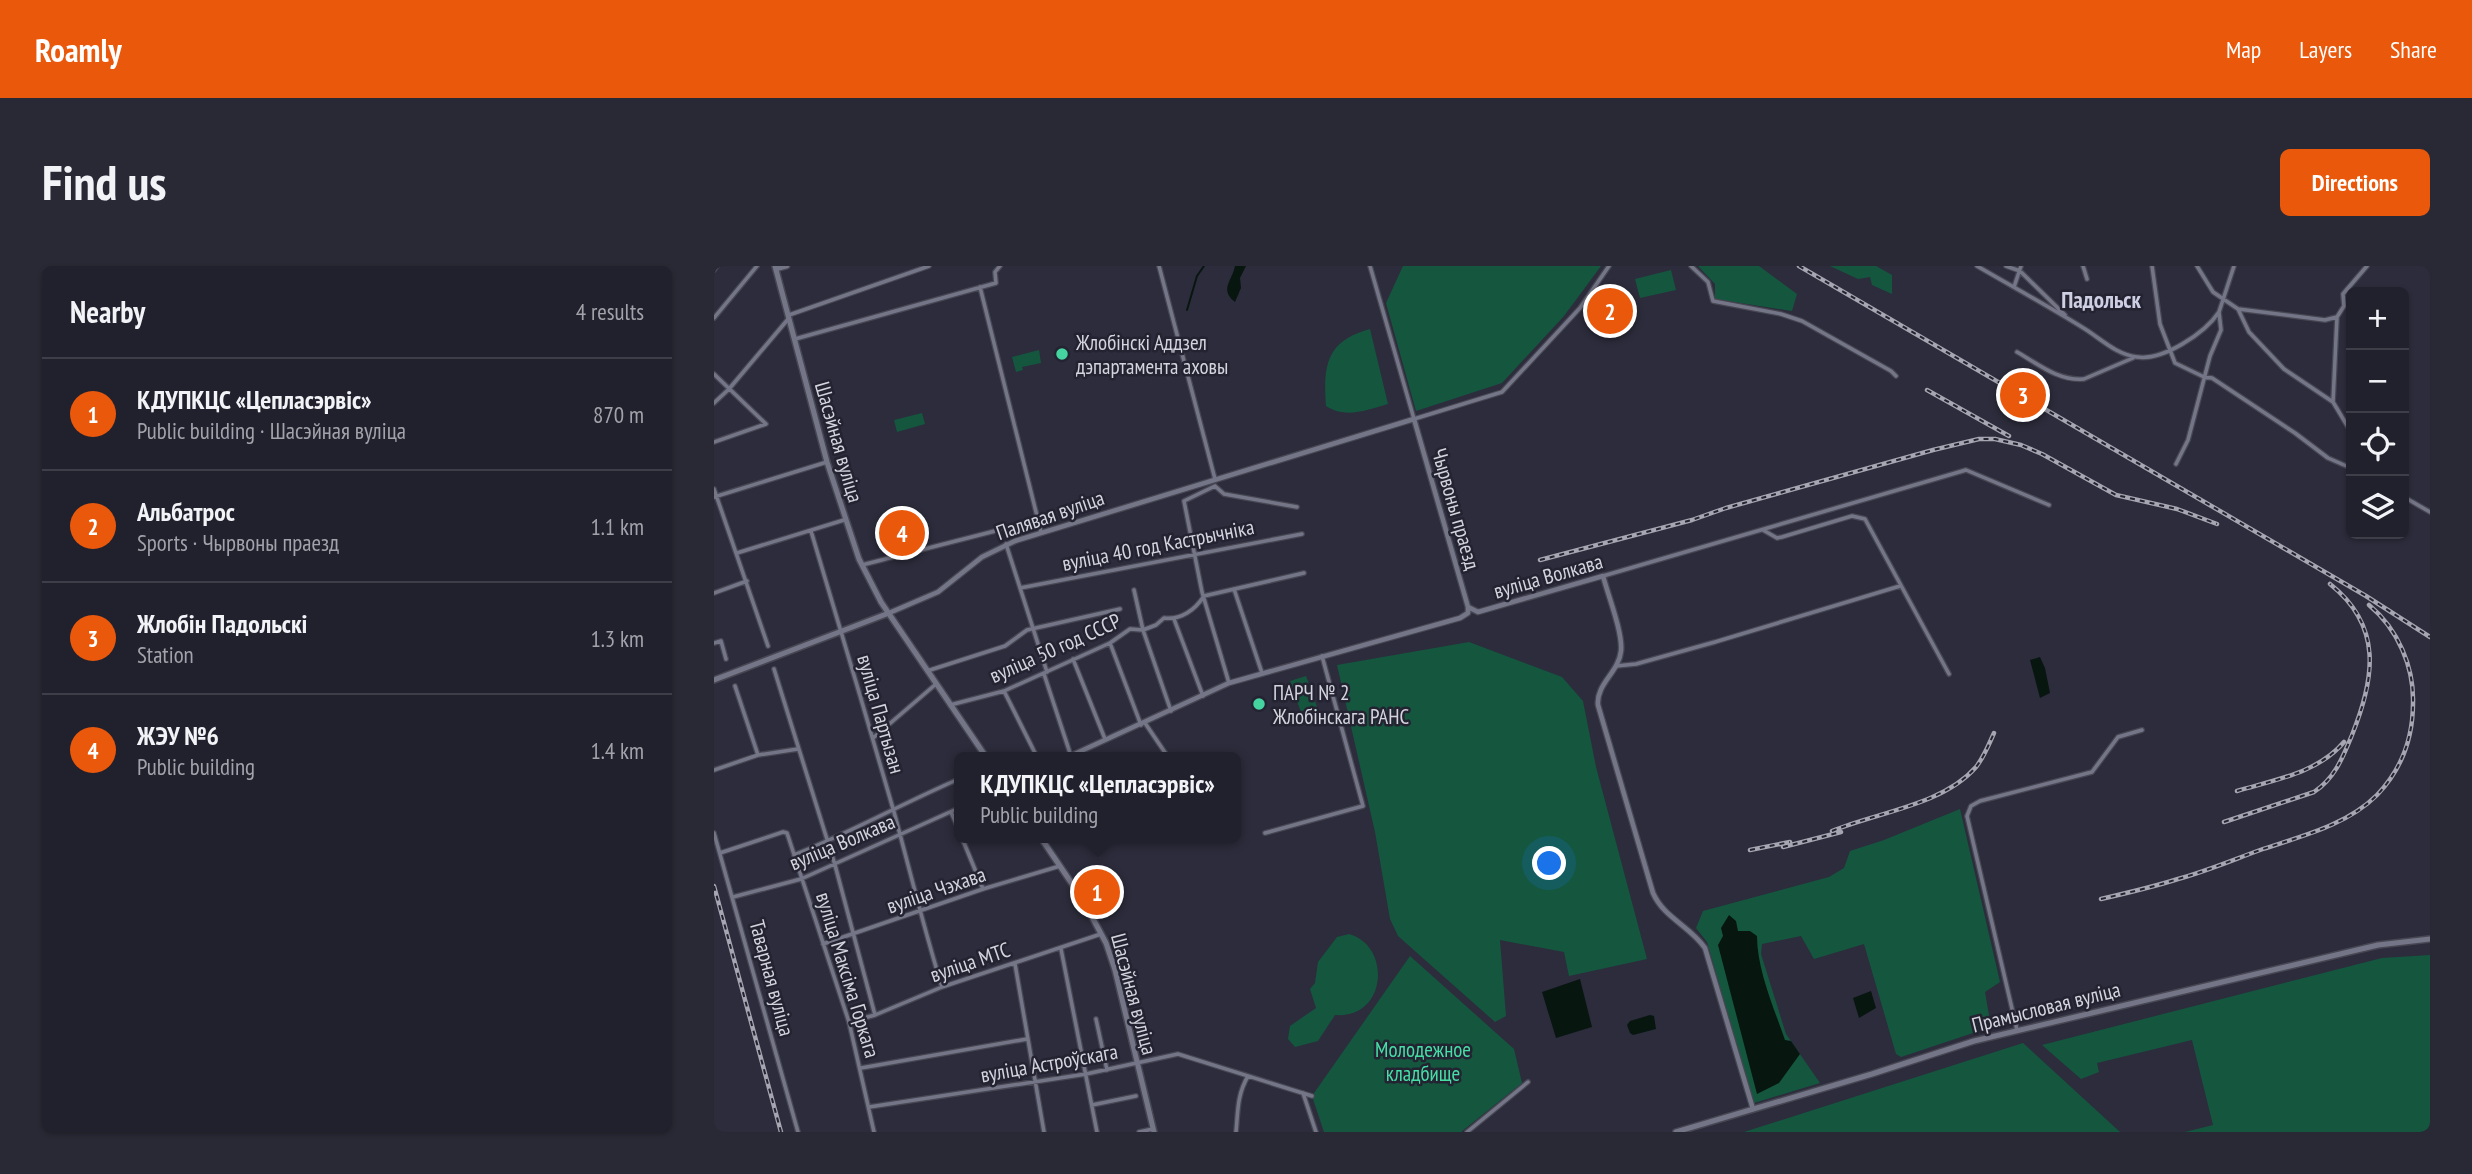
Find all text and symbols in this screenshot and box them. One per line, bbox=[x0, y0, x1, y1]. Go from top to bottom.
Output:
text: Roamly bbox=[35, 28, 122, 71]
text: Map bbox=[2226, 34, 2261, 65]
text: Layers bbox=[2299, 34, 2352, 65]
text: Share bbox=[2390, 34, 2437, 65]
button: Directions bbox=[2280, 149, 2430, 216]
text: Find us bbox=[42, 150, 166, 214]
pin: 2 bbox=[1587, 285, 1633, 337]
district label: Падольск bbox=[2061, 285, 2141, 314]
map controls bbox=[2346, 287, 2409, 539]
button: + bbox=[2346, 287, 2409, 350]
text: Nearby bbox=[70, 292, 145, 331]
text: 4 results bbox=[576, 297, 644, 326]
place label: Жлобінскі Аддзел дэпартамента аховы bbox=[1075, 329, 1228, 380]
marker: Жлобінскі Аддзел дэпартамента аховы bbox=[1054, 346, 1070, 362]
button: − bbox=[2346, 350, 2409, 413]
pin: 3 bbox=[2000, 369, 2046, 421]
street label: Шасэйная вуліца bbox=[809, 378, 869, 506]
text: КДУПКЦС «Цепласэрвіс» bbox=[137, 383, 372, 416]
text: 1 bbox=[88, 400, 99, 429]
text: 870 m bbox=[593, 400, 644, 429]
button: locate bbox=[2346, 413, 2409, 476]
text: Public building · Шасэйная вуліца bbox=[137, 416, 406, 445]
street label: Чырвоны праезд bbox=[1426, 445, 1486, 573]
button: layers bbox=[2346, 476, 2409, 539]
street label: Палявая вуліца bbox=[992, 484, 1108, 546]
text: Альбатрос bbox=[137, 495, 235, 528]
pin: 4 bbox=[879, 507, 925, 559]
text: 2 bbox=[88, 512, 99, 541]
text: 1.1 km bbox=[590, 512, 644, 541]
street label: вуліца 40 год Кастрычніка bbox=[1060, 513, 1256, 577]
text: Sports · Чырвоны праезд bbox=[137, 528, 339, 557]
street label: вуліца Волкава bbox=[1490, 548, 1606, 604]
text: Жлобін Падольскі bbox=[137, 607, 307, 640]
street label: вуліца 50 год СССР bbox=[985, 607, 1125, 689]
text: 3 bbox=[88, 624, 99, 653]
text: 1.3 km bbox=[590, 624, 644, 653]
text: Station bbox=[137, 640, 194, 669]
street label: вуліца Партызан bbox=[851, 651, 911, 777]
place label: ПАРЧ № 2 Жлобінскага РАНС bbox=[1272, 679, 1410, 730]
marker: ПАРЧ № 2 Жлобінскага РАНС bbox=[1251, 696, 1267, 712]
text: ЖЭУ №6 bbox=[137, 719, 219, 752]
text: 4 bbox=[88, 736, 99, 765]
text: 1.4 km bbox=[590, 736, 644, 765]
text: Public building bbox=[137, 752, 255, 781]
popup bbox=[954, 752, 1241, 843]
text: КДУПКЦС «Цепласэрвіс» bbox=[980, 767, 1215, 800]
text: Public building bbox=[980, 800, 1098, 829]
street label: вуліца Волкава bbox=[785, 808, 899, 876]
your location bbox=[1532, 846, 1566, 880]
street label: вуліца Чэхава bbox=[883, 860, 989, 920]
pin: 1 bbox=[1074, 866, 1120, 918]
street label: вуліца Максіма Горкага bbox=[810, 889, 886, 1061]
street label: Таварная вуліца bbox=[744, 917, 800, 1039]
street label: Шасэйная вуліца bbox=[1105, 930, 1163, 1058]
street label: вуліца МТС bbox=[926, 936, 1014, 988]
street label: Прамысловая вуліца bbox=[1969, 975, 2123, 1039]
park label: Молодежное кладбище bbox=[1375, 1036, 1471, 1087]
street label: вуліца Астроўскага bbox=[978, 1038, 1120, 1088]

